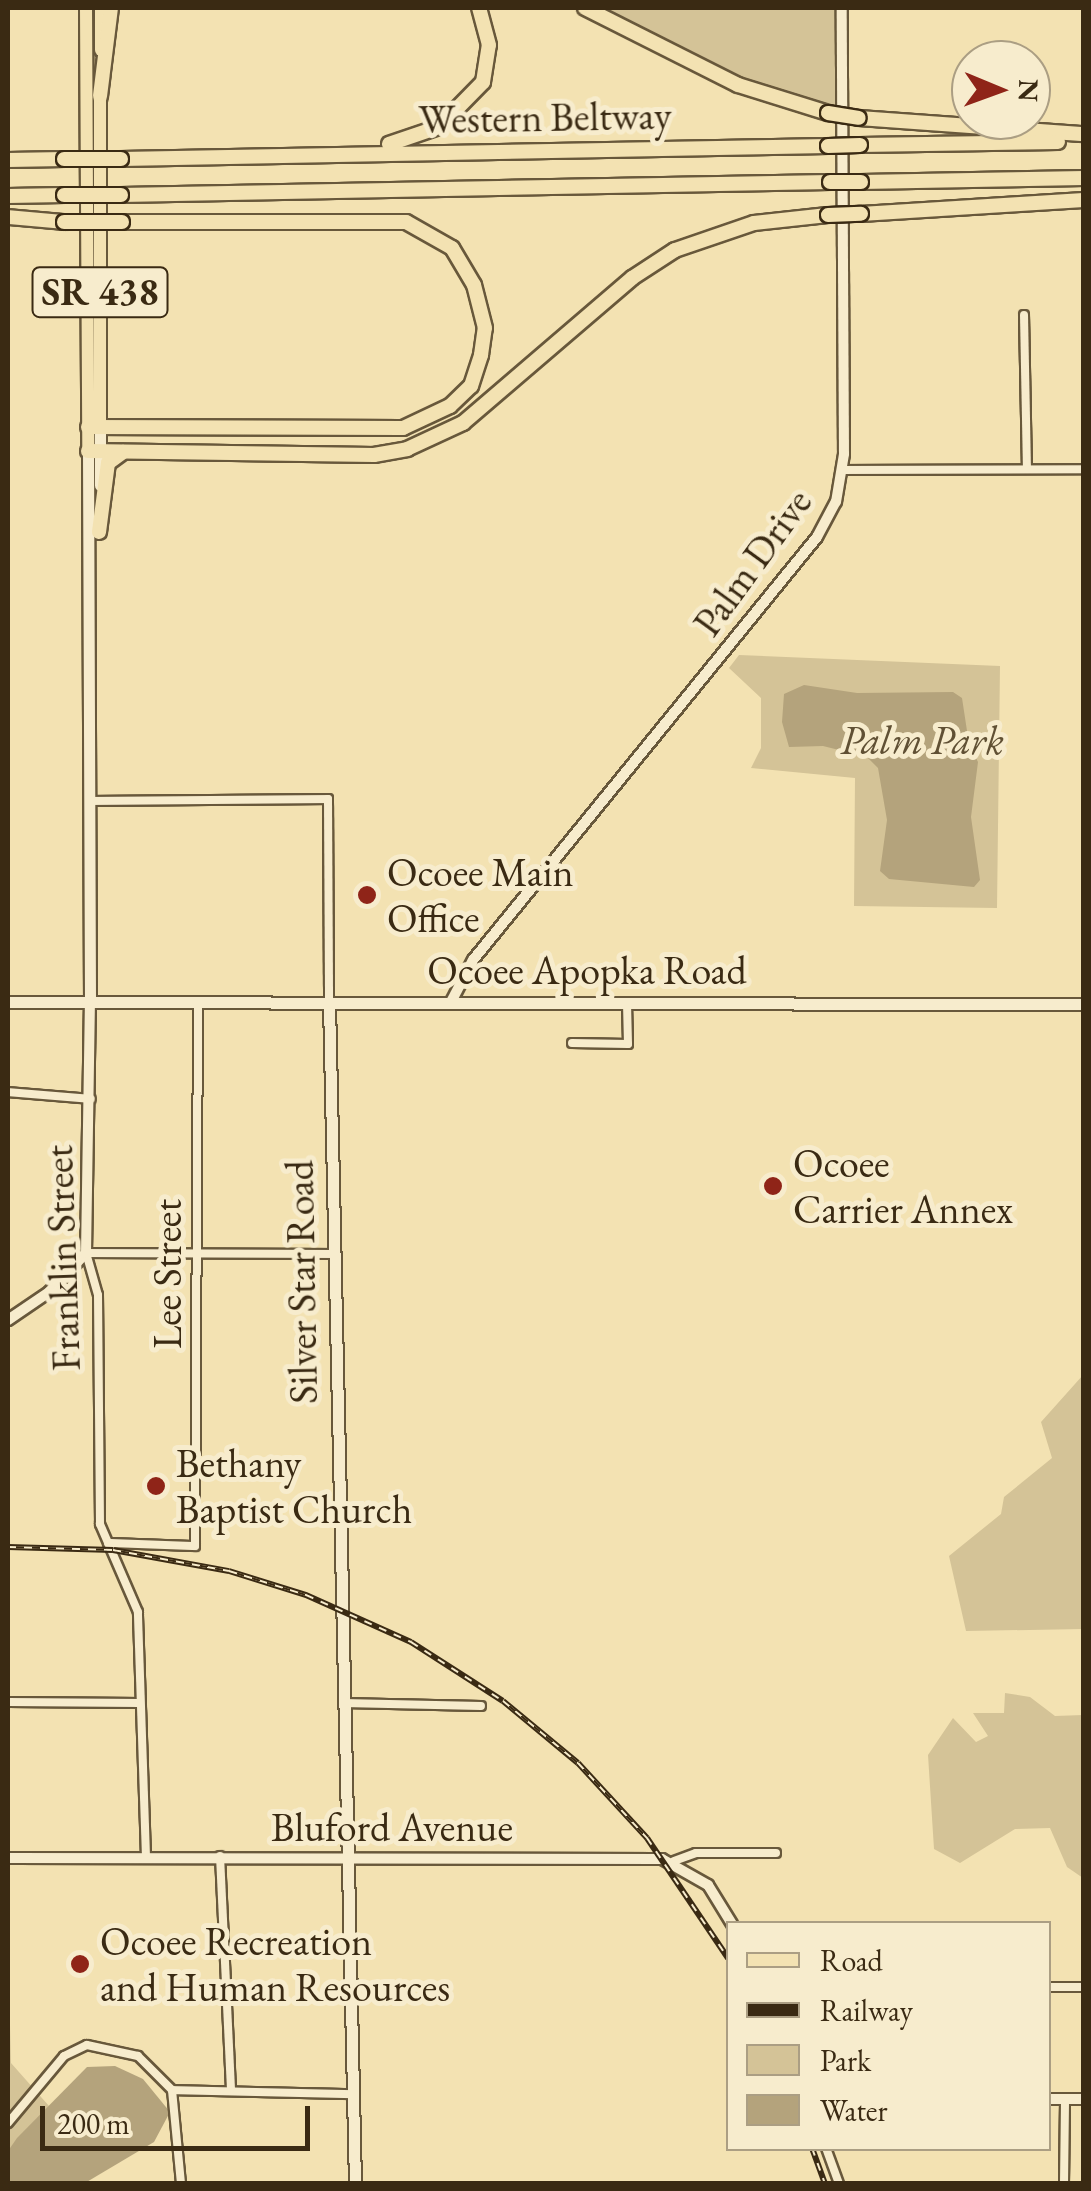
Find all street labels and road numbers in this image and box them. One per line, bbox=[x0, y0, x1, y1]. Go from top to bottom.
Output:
street label: Western Beltway bbox=[418, 91, 672, 143]
road number: SR 438 bbox=[30, 259, 170, 325]
street label: Palm Drive bbox=[683, 479, 821, 645]
street label: Ocoee Apopka Road bbox=[427, 946, 747, 994]
street label: Franklin Street bbox=[34, 1144, 90, 1372]
street label: Silver Star Road bbox=[275, 1160, 327, 1404]
street label: Lee Street bbox=[143, 1199, 191, 1349]
street label: Bluford Avenue bbox=[271, 1803, 513, 1851]

